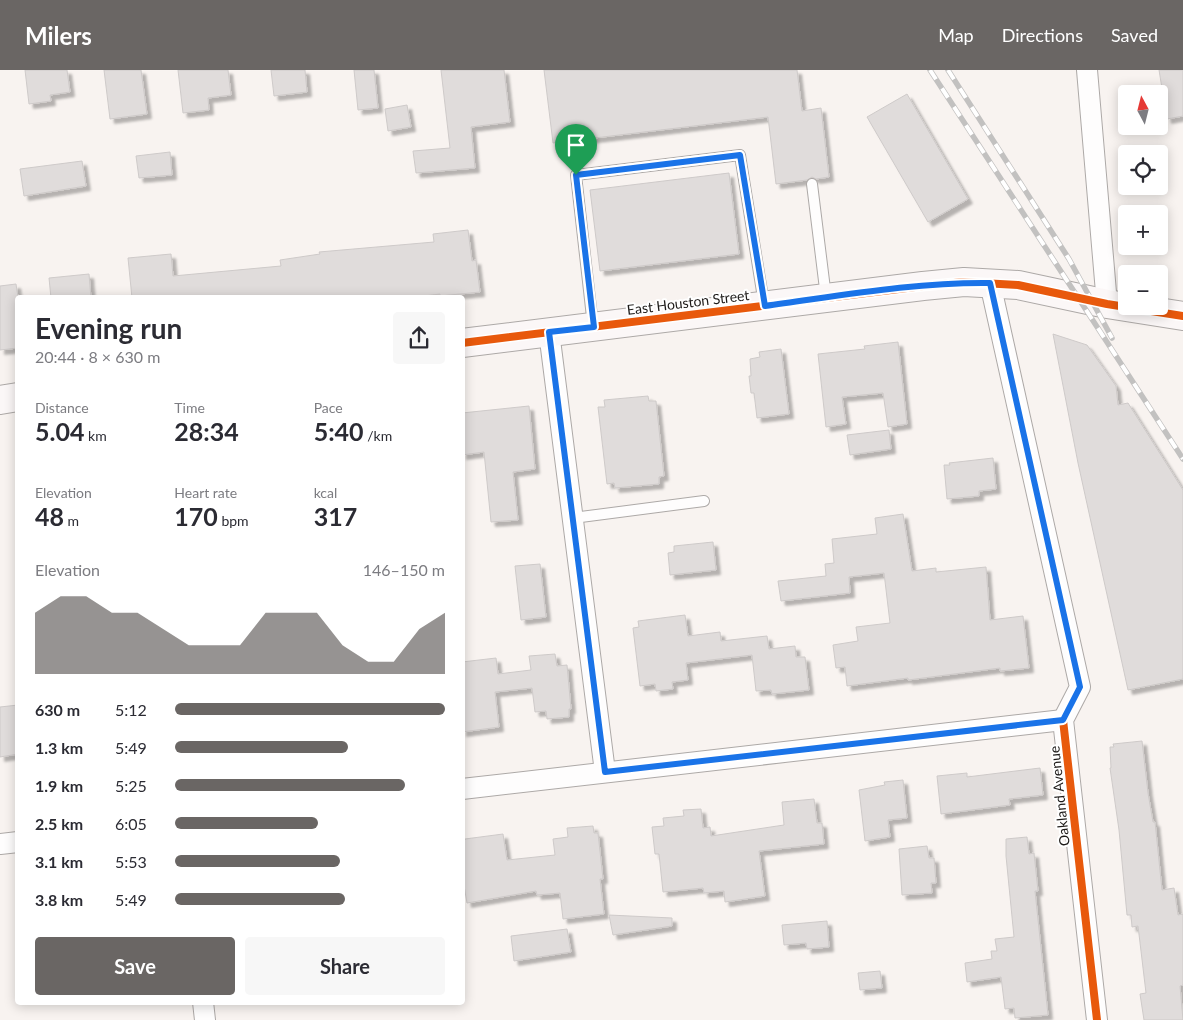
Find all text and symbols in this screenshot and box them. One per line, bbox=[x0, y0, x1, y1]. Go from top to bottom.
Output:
text: Milers bbox=[25, 21, 92, 50]
text: Map bbox=[938, 24, 974, 46]
text: Directions bbox=[1002, 24, 1083, 46]
text: Saved bbox=[1111, 24, 1158, 46]
north arrow bbox=[1118, 85, 1168, 135]
map controls bbox=[1118, 85, 1168, 315]
pin bbox=[555, 124, 597, 175]
icon: arrive bbox=[562, 131, 590, 159]
button: locate bbox=[1118, 145, 1168, 195]
button: + bbox=[1118, 205, 1168, 255]
button: − bbox=[1118, 265, 1168, 315]
street label: East Houston Street bbox=[626, 286, 750, 318]
text: Evening run bbox=[35, 311, 182, 345]
button: share bbox=[393, 312, 445, 364]
text: 20:44 · 8 × 630 m bbox=[35, 347, 160, 366]
text: Distance bbox=[35, 399, 89, 416]
text: Time bbox=[174, 399, 205, 416]
text: Pace bbox=[314, 399, 343, 416]
text: 5.04 bbox=[35, 416, 84, 446]
text: 28:34 bbox=[174, 416, 239, 446]
text: 5:40 bbox=[314, 416, 364, 446]
text: km bbox=[84, 427, 107, 444]
text: /km bbox=[364, 427, 392, 444]
text: Elevation bbox=[35, 484, 92, 501]
text: Heart rate bbox=[174, 484, 237, 501]
text: kcal bbox=[314, 484, 337, 501]
text: 48 bbox=[35, 501, 64, 531]
text: 170 bbox=[174, 501, 218, 531]
text: 317 bbox=[314, 501, 357, 531]
text: m bbox=[64, 512, 79, 529]
text: bpm bbox=[218, 512, 249, 529]
text: Elevation bbox=[35, 560, 100, 579]
text: 146–150 m bbox=[363, 560, 445, 579]
text: 630 m bbox=[35, 700, 80, 719]
text: 5:12 bbox=[115, 700, 147, 719]
text: 1.3 km bbox=[35, 738, 83, 757]
text: 5:49 bbox=[115, 738, 147, 757]
street label: Oakland Avenue bbox=[1045, 745, 1073, 847]
text: 1.9 km bbox=[35, 776, 83, 795]
text: 5:25 bbox=[115, 776, 147, 795]
text: 2.5 km bbox=[35, 814, 83, 833]
text: 6:05 bbox=[115, 814, 147, 833]
text: 3.1 km bbox=[35, 852, 83, 871]
text: 5:53 bbox=[115, 852, 147, 871]
text: 3.8 km bbox=[35, 890, 83, 909]
text: 5:49 bbox=[115, 890, 147, 909]
button: Save bbox=[35, 937, 235, 995]
button: Share bbox=[245, 937, 445, 995]

